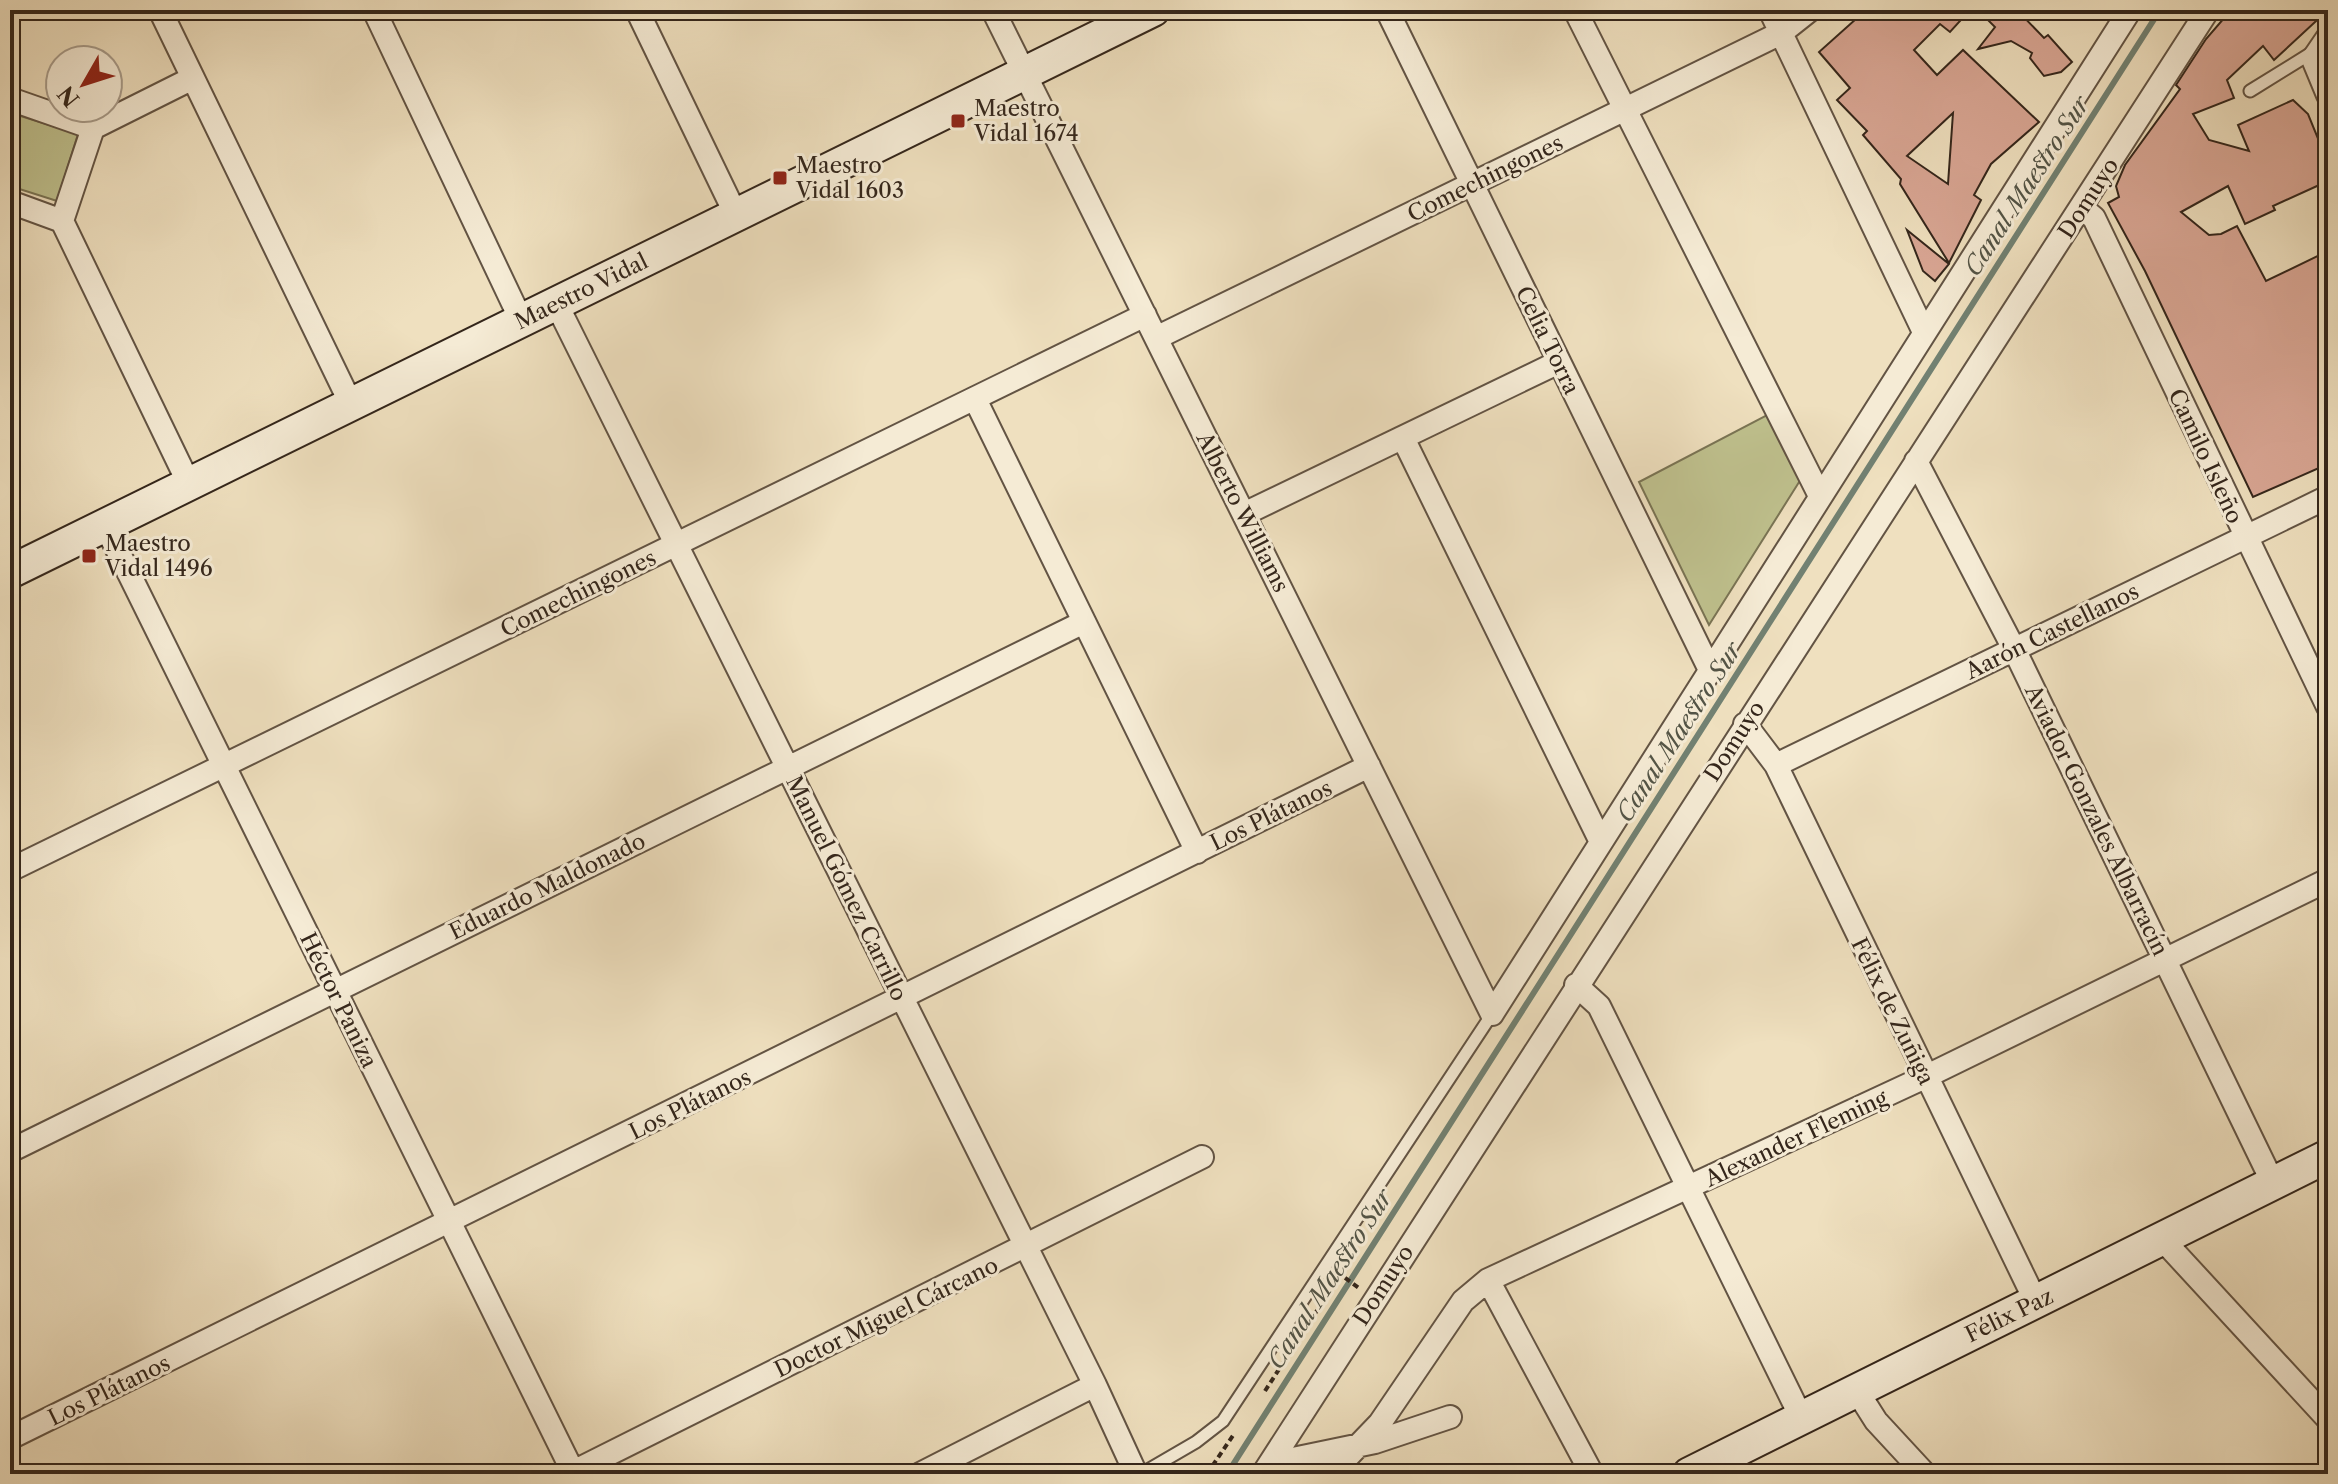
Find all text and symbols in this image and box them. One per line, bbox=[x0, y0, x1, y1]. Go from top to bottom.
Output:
north arrow bbox=[44, 44, 124, 124]
text: N bbox=[52, 80, 85, 112]
water label: Canal Maestro Sur bbox=[1958, 89, 2096, 281]
place label: Maestro Vidal 1674 bbox=[973, 95, 1079, 147]
marker: Maestro Vidal 1674 bbox=[949, 112, 967, 130]
street label: Comechingones bbox=[1403, 129, 1567, 228]
place label: Maestro Vidal 1603 bbox=[795, 152, 904, 204]
street label: Domuyo bbox=[2053, 153, 2124, 243]
marker: Maestro Vidal 1603 bbox=[771, 169, 789, 187]
street label: Maestro Vidal bbox=[510, 247, 653, 335]
street label: Celia Torra bbox=[1510, 282, 1586, 399]
street label: Camilo Isleño bbox=[2163, 385, 2248, 528]
street label: Alberto Williams bbox=[1190, 427, 1295, 597]
place label: Maestro Vidal 1496 bbox=[104, 530, 213, 582]
street label: Comechingones bbox=[496, 544, 660, 643]
marker: Maestro Vidal 1496 bbox=[80, 547, 98, 565]
street label: Aarón Castellanos bbox=[1960, 578, 2143, 686]
water label: Canal Maestro Sur bbox=[1610, 635, 1748, 827]
street label: Aviador Gonzales Albarracín bbox=[2019, 680, 2174, 960]
street label: Domuyo bbox=[1699, 696, 1770, 786]
street label: Manuel Gómez Carrillo bbox=[780, 771, 913, 1005]
street label: Los Plátanos bbox=[1206, 774, 1337, 857]
street label: Eduardo Maldonado bbox=[445, 827, 650, 946]
street label: Héctor Paniza bbox=[294, 928, 383, 1073]
street label: Félix de Zuñiga bbox=[1845, 933, 1940, 1090]
street label: Los Plátanos bbox=[625, 1063, 756, 1146]
street label: Alexander Fleming bbox=[1700, 1084, 1892, 1193]
water label: Canal Maestro Sur bbox=[1261, 1182, 1399, 1374]
street label: Domuyo bbox=[1348, 1240, 1419, 1330]
street label: Doctor Miguel Cárcano bbox=[770, 1251, 1002, 1383]
street label: Félix Paz bbox=[1961, 1283, 2058, 1348]
street label: Los Plátanos bbox=[44, 1349, 175, 1432]

